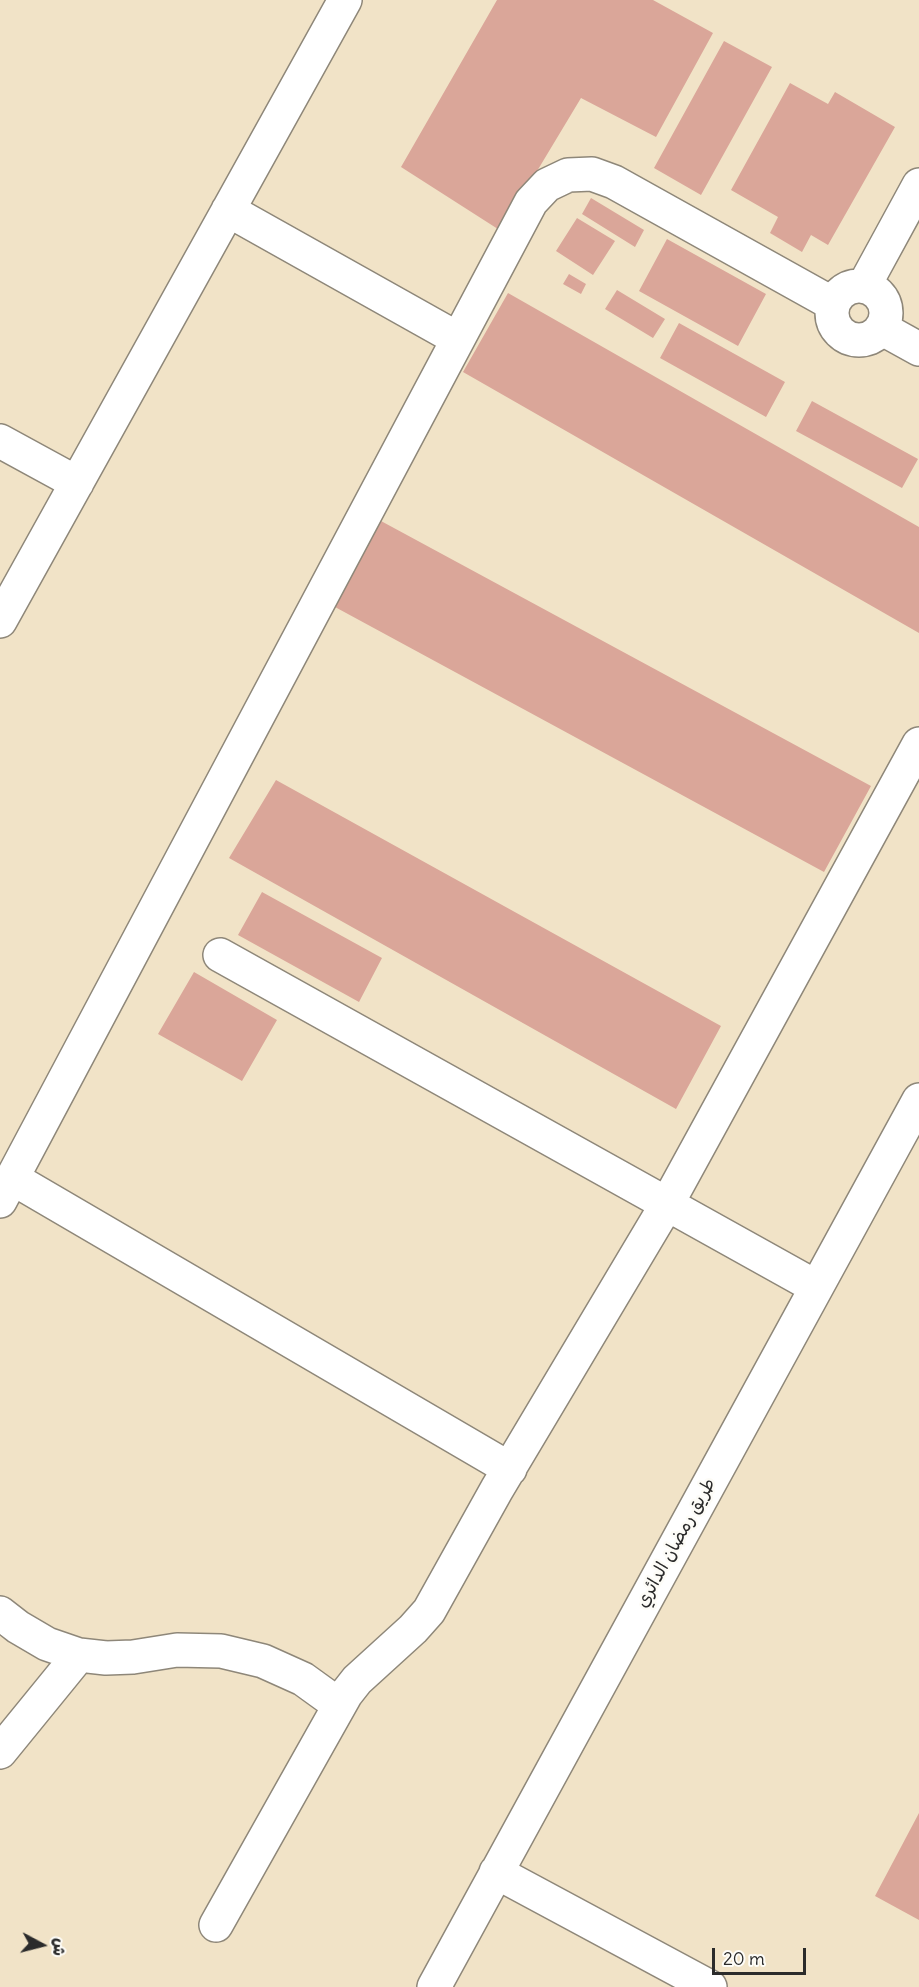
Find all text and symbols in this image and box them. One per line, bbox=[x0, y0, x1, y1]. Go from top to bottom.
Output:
street label: طريق رمضان الدائري bbox=[631, 1474, 721, 1612]
north arrow bbox=[12, 1915, 72, 1975]
scale bar bbox=[715, 1936, 810, 1974]
text: ش bbox=[49, 1937, 71, 1957]
text: 20 m bbox=[723, 1947, 765, 1970]

